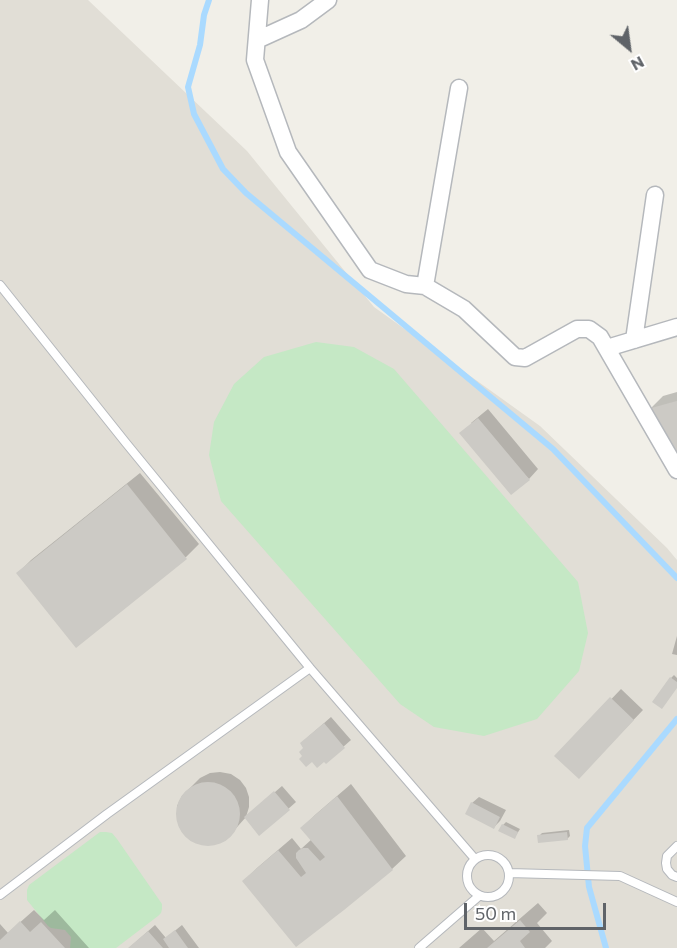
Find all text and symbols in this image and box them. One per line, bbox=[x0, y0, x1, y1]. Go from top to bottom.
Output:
north arrow bbox=[599, 18, 659, 78]
text: N bbox=[628, 53, 648, 75]
scale bar bbox=[467, 891, 610, 929]
text: 50 m bbox=[475, 902, 516, 924]

